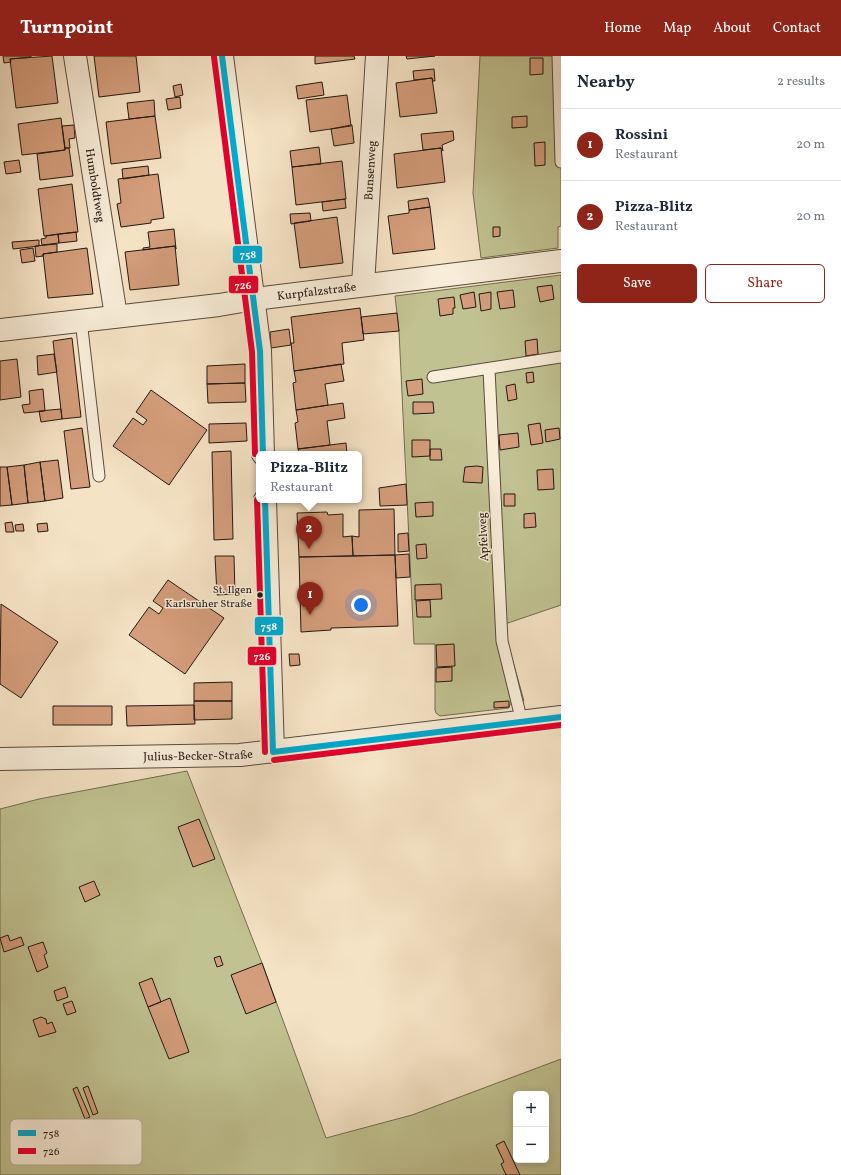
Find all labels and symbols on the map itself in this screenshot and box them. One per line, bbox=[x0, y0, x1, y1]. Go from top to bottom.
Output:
street label: Bunsenweg bbox=[361, 140, 381, 201]
street label: Humboldtweg bbox=[81, 147, 108, 224]
line badge: 758 bbox=[232, 245, 263, 264]
text: 758 bbox=[240, 248, 256, 263]
line badge: 726 bbox=[228, 275, 259, 294]
text: 726 bbox=[235, 279, 251, 294]
street label: Kurpfalzstraße bbox=[276, 279, 358, 305]
street label: Apfelweg bbox=[475, 512, 493, 562]
pin: 2 bbox=[296, 516, 322, 549]
pin: 1 bbox=[297, 582, 323, 615]
place label: St. Ilgen Karlsruher Straße bbox=[165, 583, 252, 612]
marker: St. Ilgen Karlsruher Straße bbox=[255, 590, 265, 600]
your location bbox=[351, 595, 371, 615]
line badge: 758 bbox=[254, 616, 284, 636]
text: 758 bbox=[261, 620, 277, 635]
line badge: 726 bbox=[247, 646, 277, 666]
text: 726 bbox=[254, 650, 270, 665]
street label: Julius-Becker-Straße bbox=[143, 747, 254, 766]
legend bbox=[10, 1119, 142, 1165]
text: 758 bbox=[43, 1127, 60, 1142]
text: 726 bbox=[43, 1145, 60, 1160]

